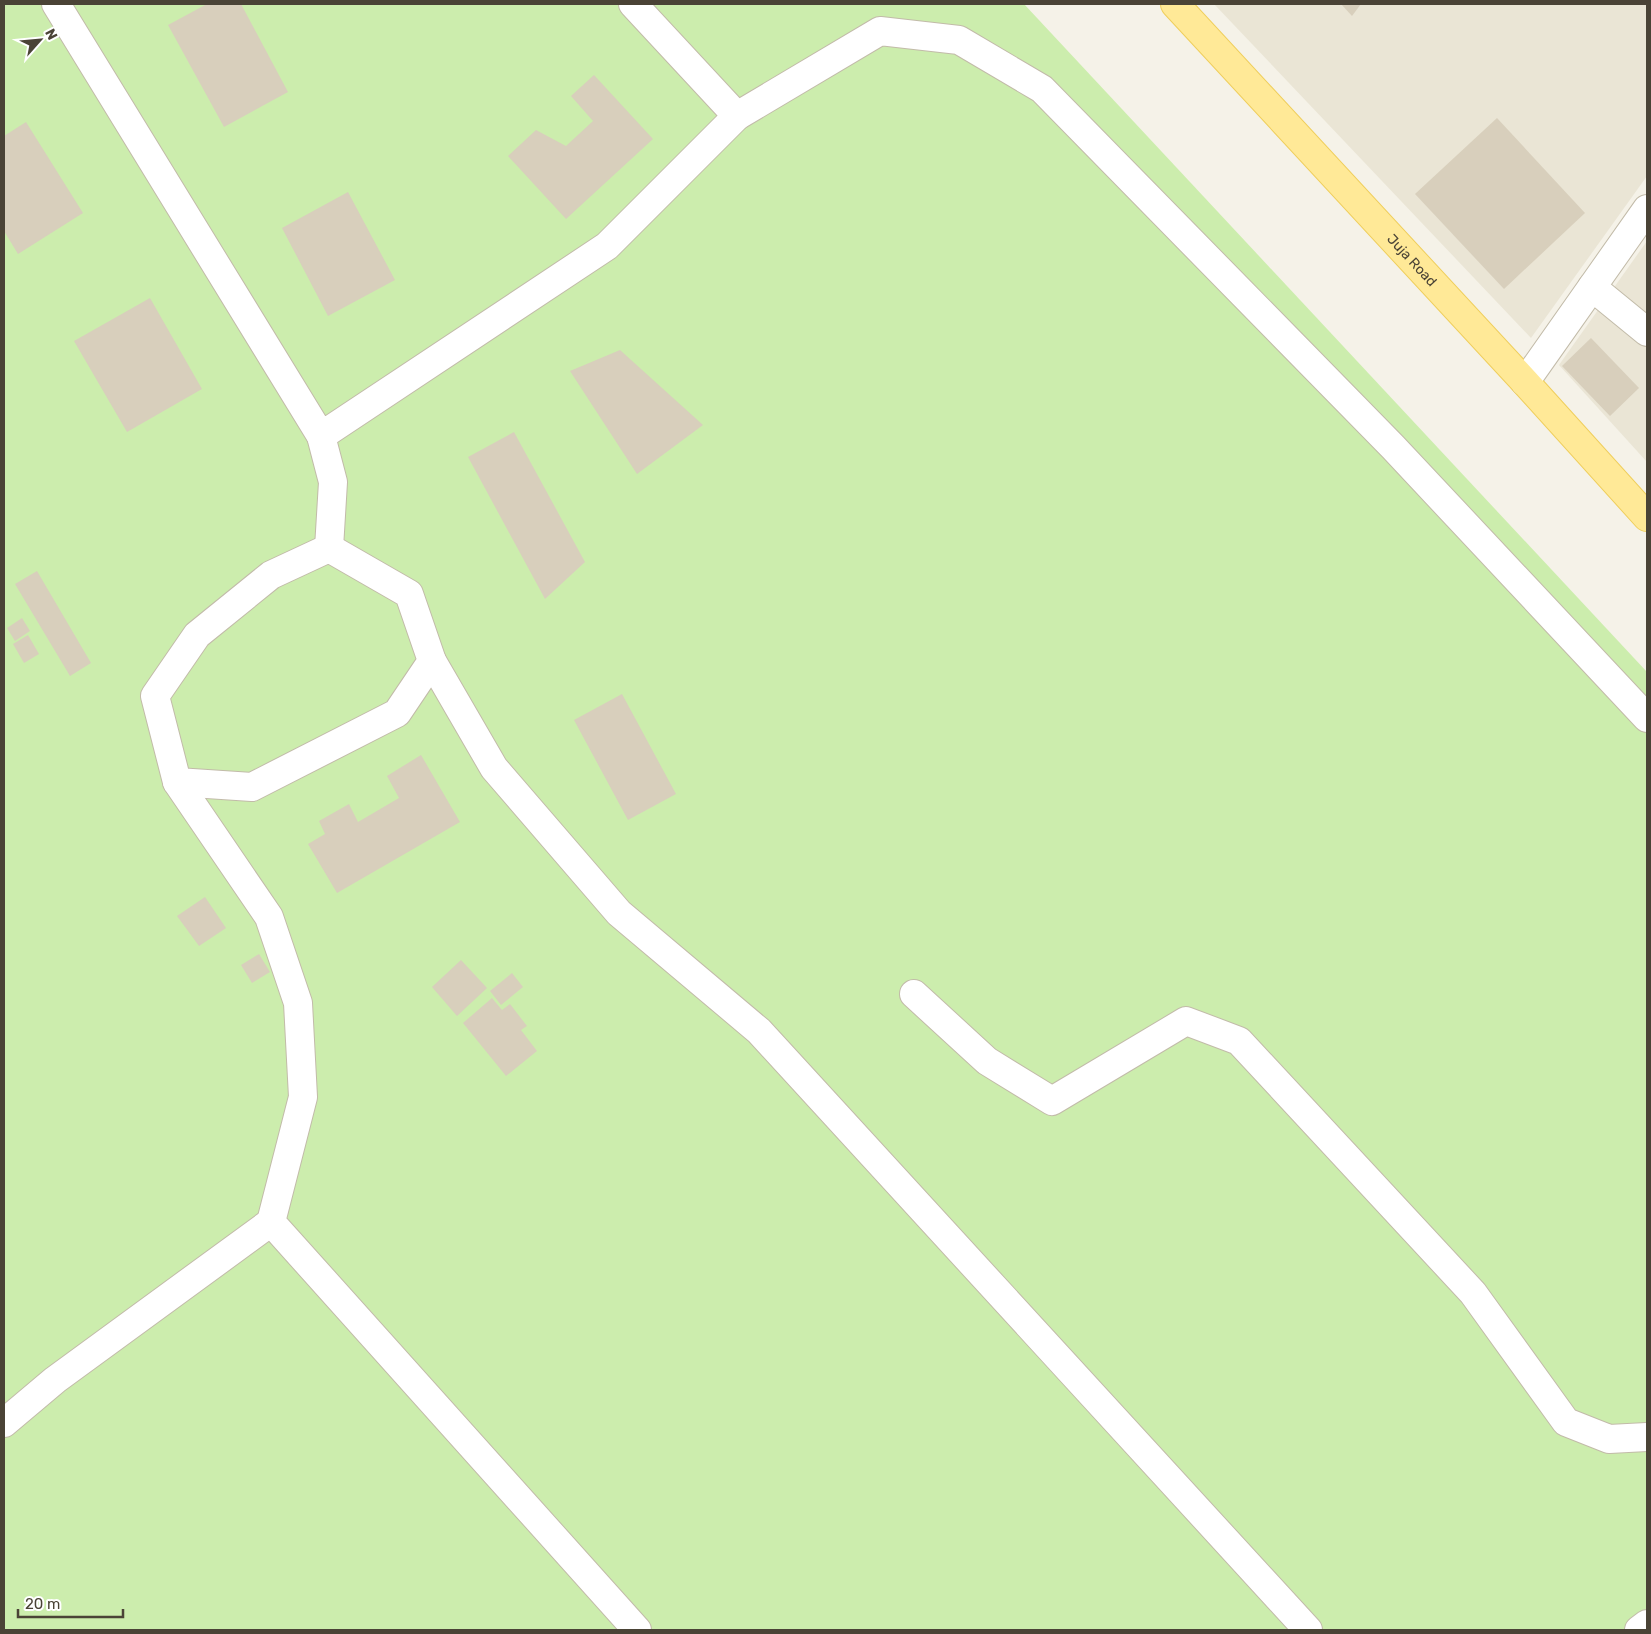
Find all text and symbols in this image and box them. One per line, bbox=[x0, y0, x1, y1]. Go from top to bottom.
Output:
north arrow bbox=[15, 15, 65, 65]
text: N bbox=[41, 26, 61, 43]
street label: Juja Road bbox=[1384, 230, 1441, 290]
scale bar bbox=[18, 1586, 122, 1618]
text: 20 m bbox=[25, 1595, 60, 1613]

